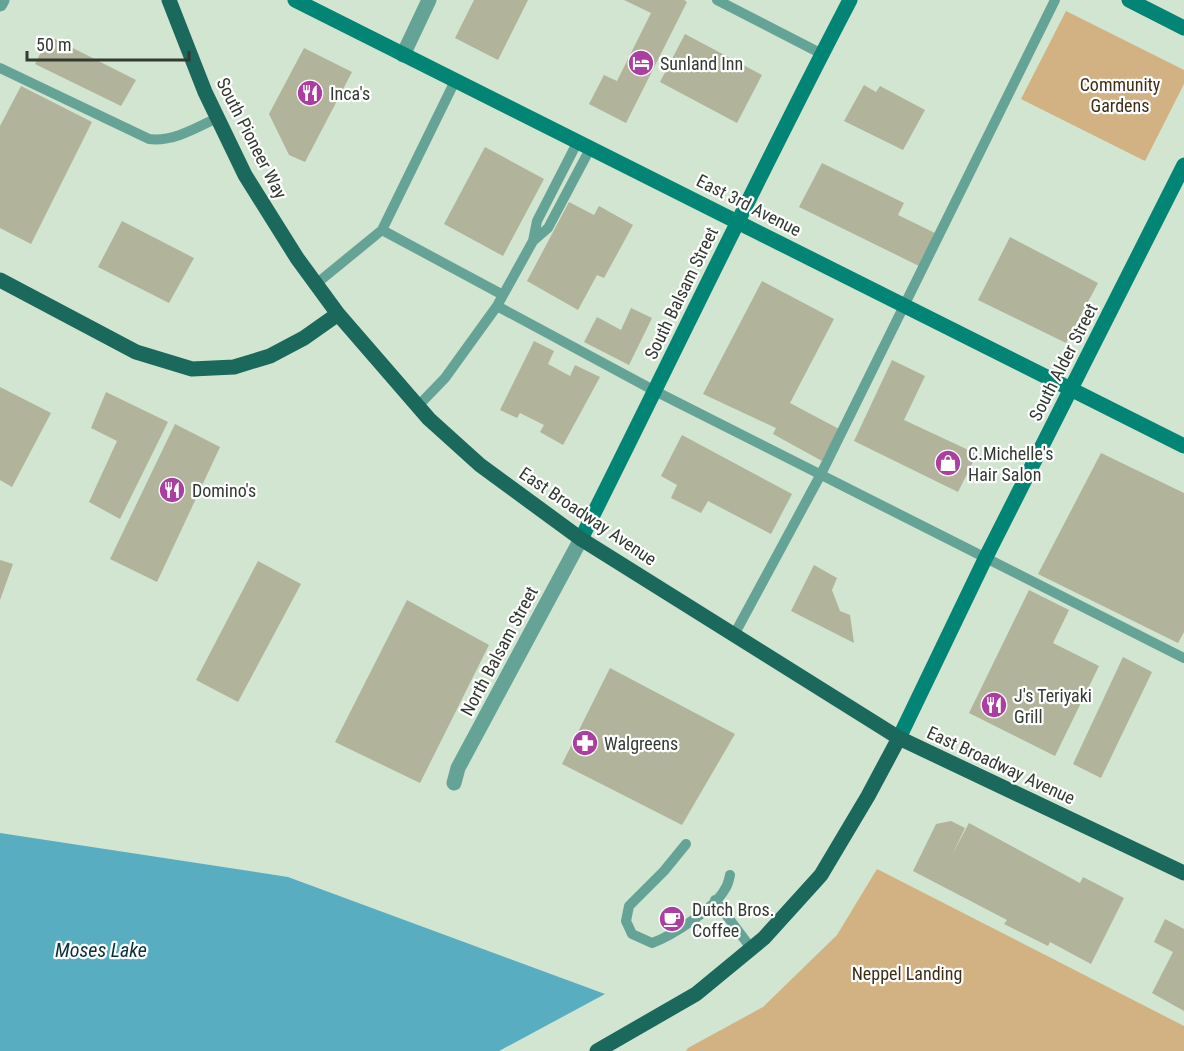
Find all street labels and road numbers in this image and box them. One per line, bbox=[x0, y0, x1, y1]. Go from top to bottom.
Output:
street label: South Pioneer Way bbox=[212, 74, 292, 202]
street label: East 3rd Avenue bbox=[693, 170, 805, 240]
street label: South Balsam Street bbox=[640, 223, 722, 363]
street label: South Alder Street bbox=[1024, 300, 1102, 424]
street label: East Broadway Avenue bbox=[516, 462, 660, 570]
street label: North Balsam Street bbox=[456, 583, 542, 719]
street label: East Broadway Avenue bbox=[924, 722, 1078, 808]

